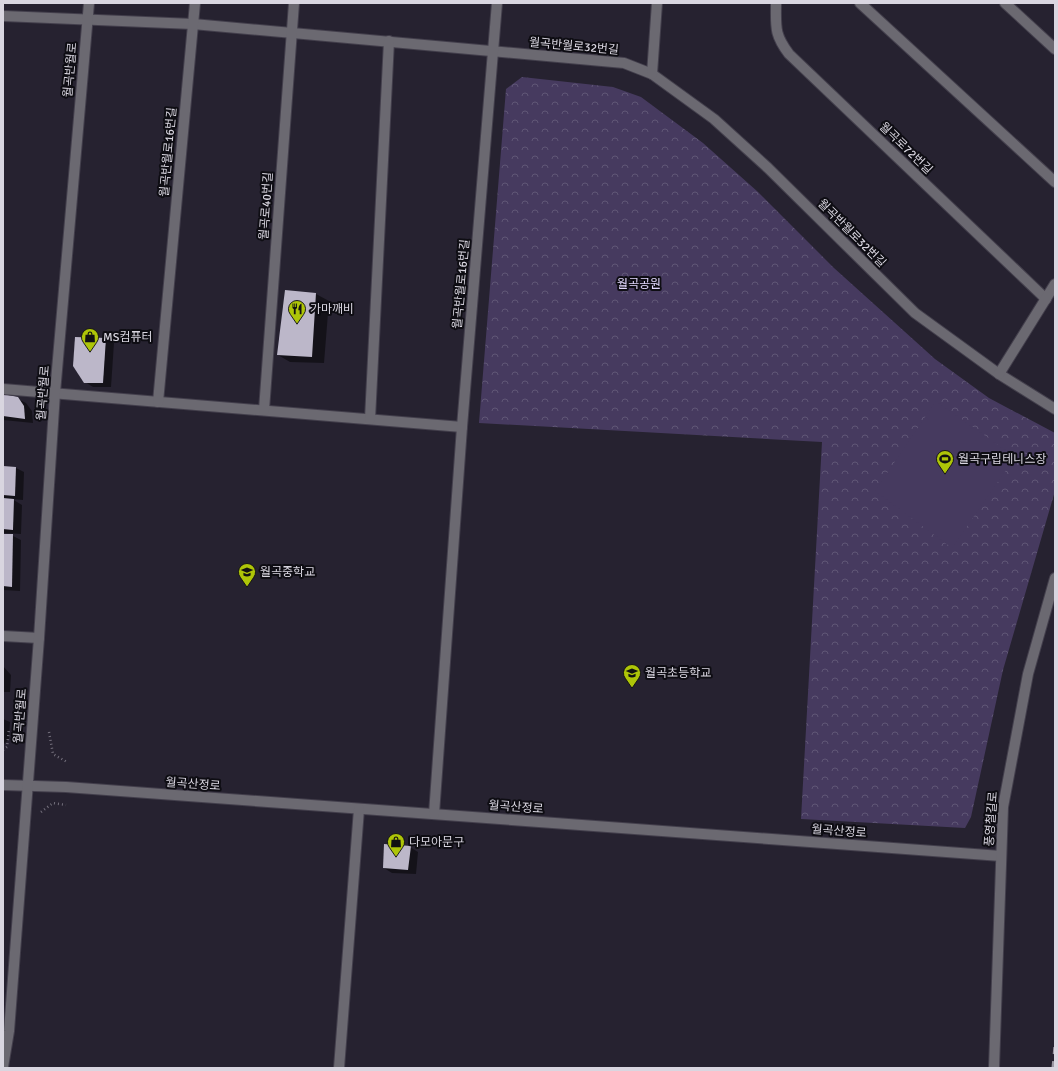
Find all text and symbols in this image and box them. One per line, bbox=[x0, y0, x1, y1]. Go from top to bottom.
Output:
street label: 월곡반월로32번길 bbox=[528, 35, 620, 58]
street label: 월곡반월로 bbox=[61, 42, 80, 98]
street label: 월곡반월로16번길 bbox=[157, 106, 180, 198]
street label: 월곡로72번길 bbox=[876, 119, 935, 177]
street label: 월곡로40번길 bbox=[257, 172, 276, 241]
street label: 월곡반월로32번길 bbox=[814, 196, 889, 271]
street label: 월곡반월로16번길 bbox=[450, 238, 473, 330]
park label: 월곡공원 bbox=[617, 277, 661, 292]
restaurant icon: 가마깨비 bbox=[287, 299, 307, 324]
place label: 가마깨비 bbox=[310, 302, 354, 317]
shop icon: MS컴퓨터 bbox=[80, 327, 100, 352]
place label: MS컴퓨터 bbox=[103, 330, 152, 345]
street label: 월곡반월로 bbox=[34, 365, 53, 421]
sports icon: 월곡구립테니스장 bbox=[935, 449, 955, 474]
place label: 월곡구립테니스장 bbox=[958, 452, 1046, 467]
school or university icon: 월곡중학교 bbox=[237, 562, 257, 587]
place label: 월곡중학교 bbox=[260, 565, 315, 580]
school or university icon: 월곡초등학교 bbox=[622, 663, 642, 688]
place label: 월곡초등학교 bbox=[645, 666, 711, 681]
street label: 월곡반월로 bbox=[11, 688, 30, 744]
street label: 월곡산정로 bbox=[165, 775, 221, 794]
street label: 풍영철길로 bbox=[982, 791, 1001, 847]
street label: 월곡산정로 bbox=[488, 798, 544, 817]
street label: 월곡산정로 bbox=[811, 822, 867, 841]
shop icon: 다모아문구 bbox=[386, 832, 406, 857]
place label: 다모아문구 bbox=[409, 835, 464, 850]

